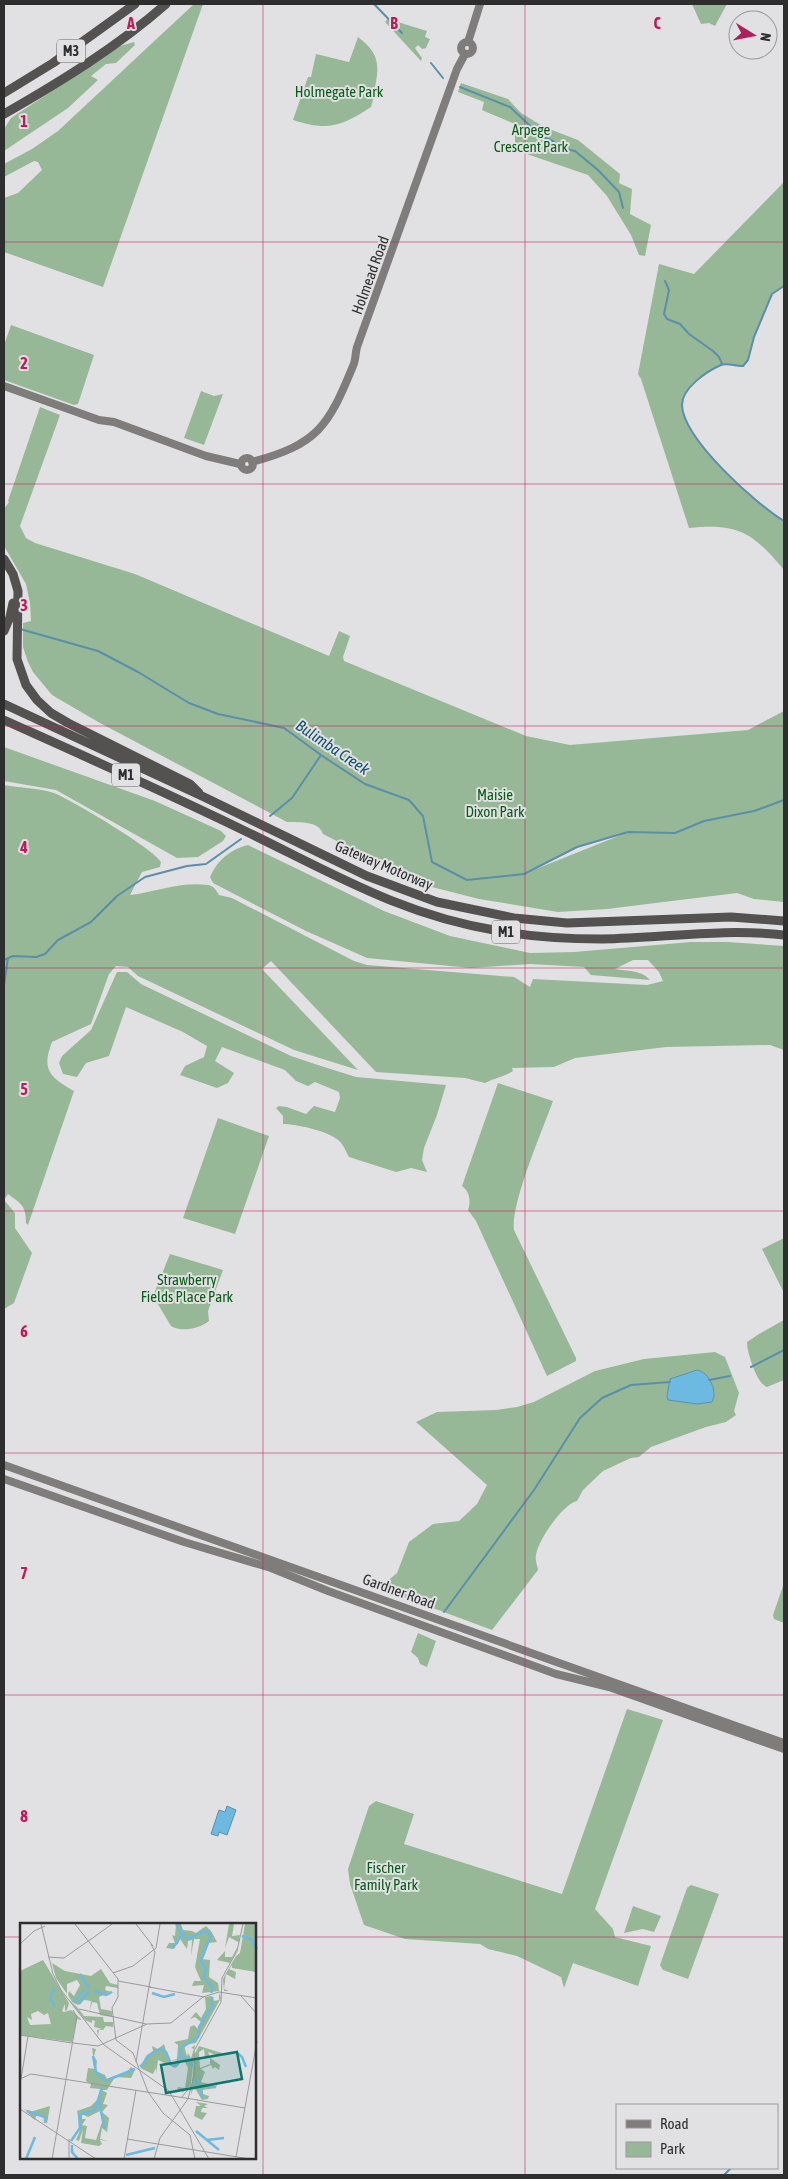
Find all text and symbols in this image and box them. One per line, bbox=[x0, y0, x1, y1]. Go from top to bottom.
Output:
north arrow bbox=[728, 10, 778, 60]
text: A bbox=[126, 14, 135, 32]
text: B bbox=[390, 14, 398, 32]
text: C bbox=[653, 14, 661, 32]
text: N bbox=[757, 32, 774, 43]
road number: M3 bbox=[57, 40, 85, 62]
park label: Holmegate Park bbox=[295, 83, 384, 100]
text: 1 bbox=[20, 112, 28, 130]
park label: Arpege Crescent Park bbox=[494, 121, 569, 155]
street label: Holmead Road bbox=[348, 233, 392, 317]
text: 2 bbox=[20, 354, 28, 372]
text: 3 bbox=[20, 596, 28, 614]
water label: Bulimba Creek bbox=[293, 716, 374, 779]
road number: M1 bbox=[112, 764, 140, 786]
park label: Maisie Dixon Park bbox=[465, 786, 525, 820]
street label: Gateway Motorway bbox=[333, 837, 435, 893]
text: 4 bbox=[19, 838, 28, 856]
road number: M1 bbox=[492, 920, 520, 944]
text: 5 bbox=[20, 1080, 28, 1098]
park label: Strawberry Fields Place Park bbox=[141, 1271, 234, 1305]
text: 6 bbox=[20, 1322, 28, 1340]
text: 7 bbox=[20, 1564, 28, 1582]
street label: Gardner Road bbox=[361, 1570, 437, 1612]
text: 8 bbox=[20, 1807, 28, 1825]
park label: Fischer Family Park bbox=[354, 1859, 418, 1893]
inset map bbox=[20, 1923, 256, 2159]
legend bbox=[616, 2104, 778, 2169]
text: Road bbox=[660, 2115, 689, 2132]
text: Park bbox=[660, 2140, 685, 2157]

